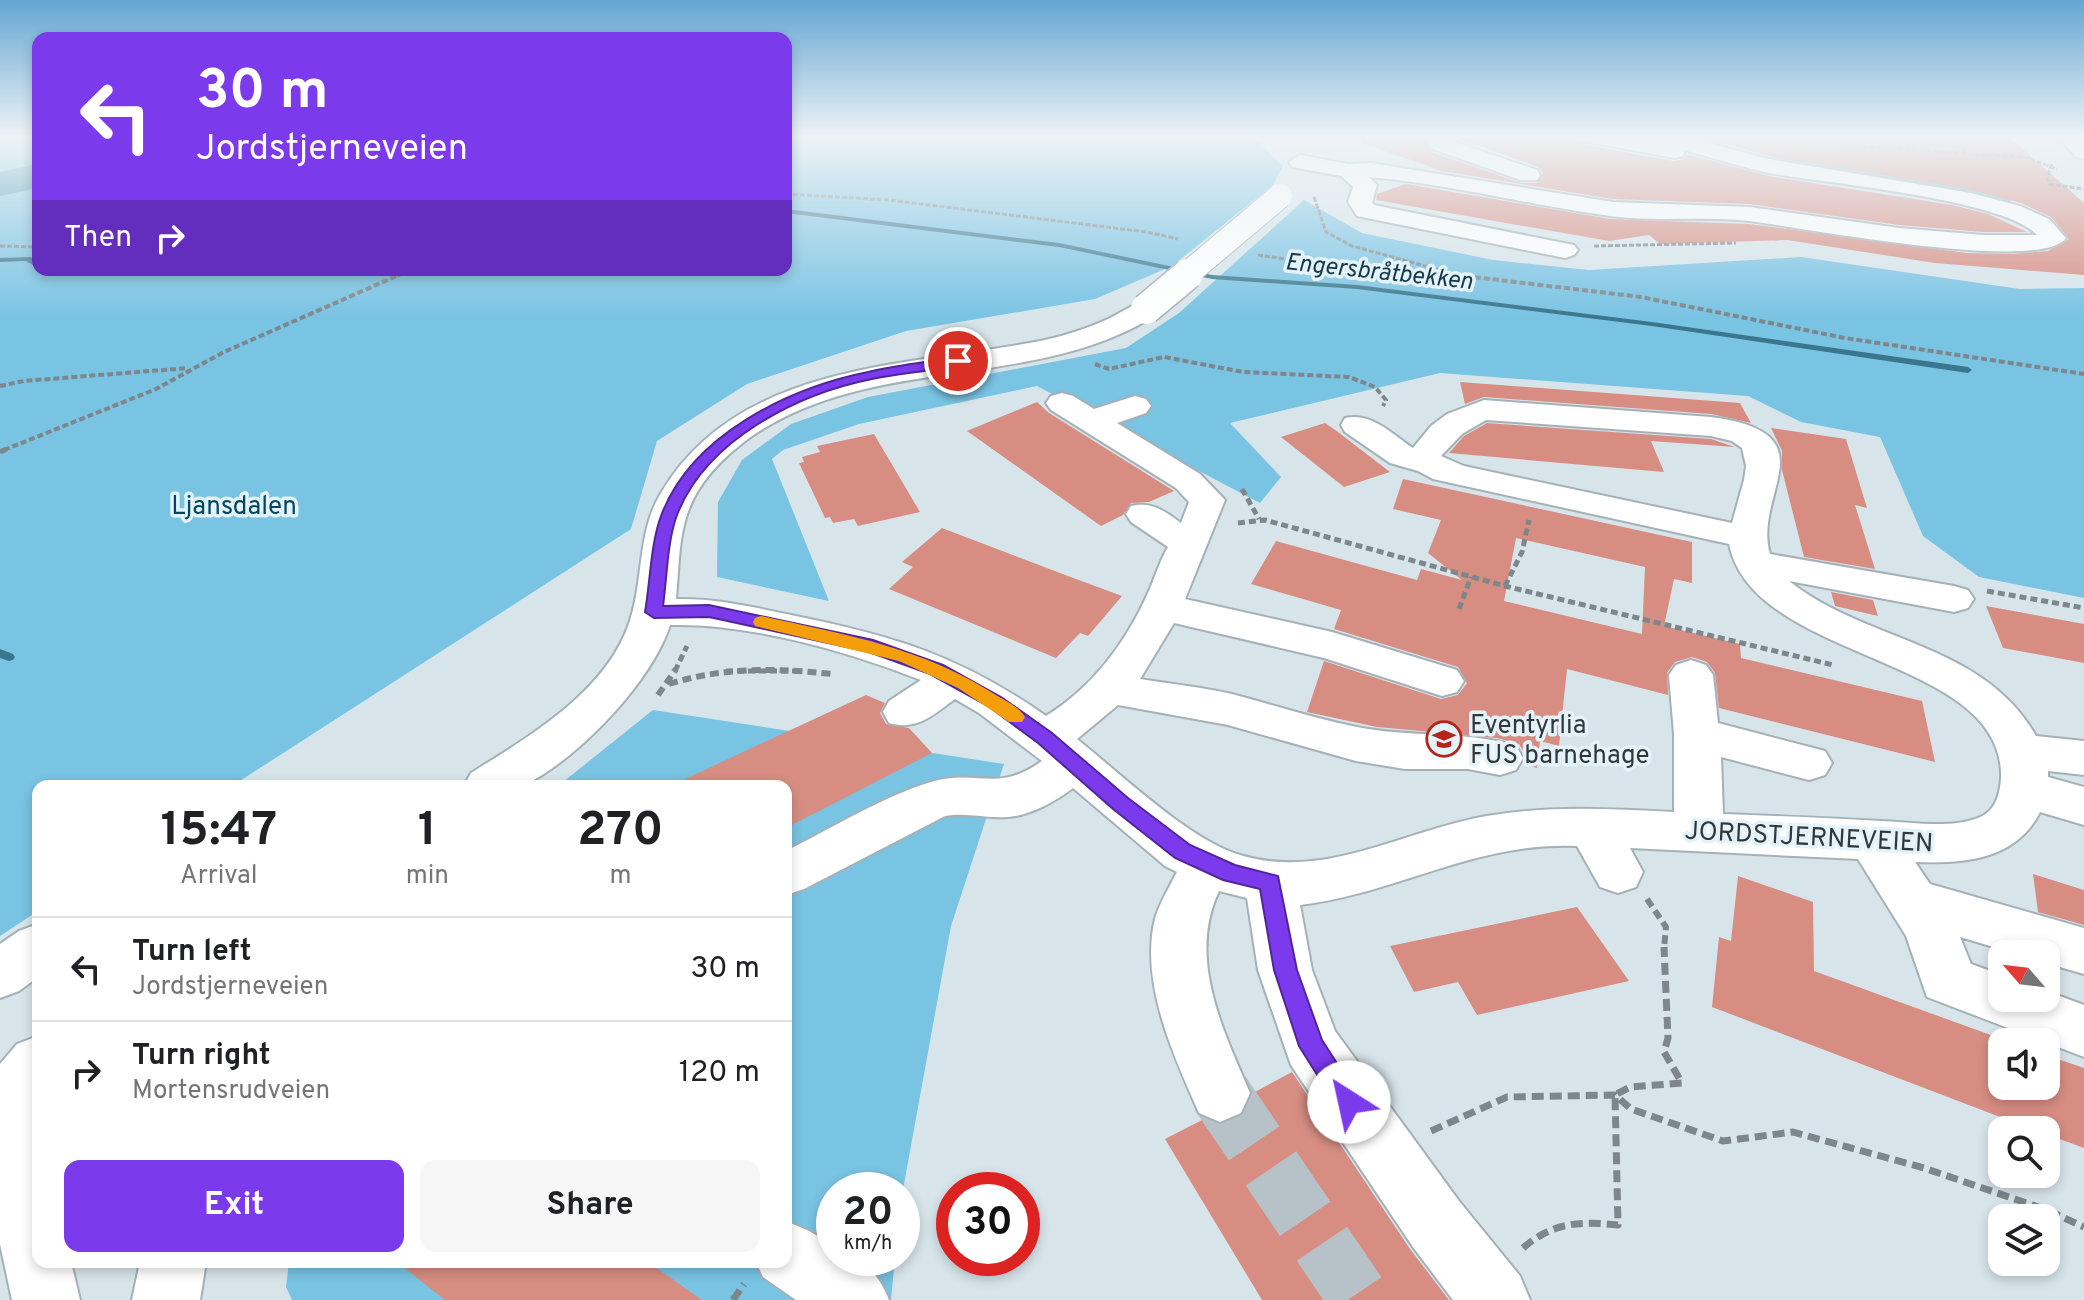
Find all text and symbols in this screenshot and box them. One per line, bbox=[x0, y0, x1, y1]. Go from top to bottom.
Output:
text: 30 m bbox=[196, 58, 329, 128]
icon: left bbox=[64, 64, 168, 168]
text: Jordstjerneveien bbox=[196, 127, 468, 173]
icon: right bbox=[148, 216, 192, 260]
text: Then bbox=[64, 220, 132, 257]
water label: Engersbråtbekken bbox=[1284, 248, 1474, 298]
pin bbox=[924, 327, 992, 395]
icon: arrive bbox=[936, 339, 980, 383]
park label: Ljansdalen bbox=[171, 491, 297, 524]
place label: Eventyrlia FUS barnehage bbox=[1470, 710, 1650, 773]
school or university icon: Eventyrlia FUS barnehage bbox=[1425, 720, 1463, 758]
text: 15:47 bbox=[160, 802, 277, 862]
text: 1 bbox=[418, 802, 437, 862]
text: 270 bbox=[577, 802, 664, 862]
street label: JORDSTJERNEVEIEN bbox=[1684, 816, 1934, 861]
text: Arrival bbox=[180, 860, 258, 893]
text: min bbox=[406, 860, 449, 893]
text: m bbox=[609, 860, 631, 893]
text: Turn left bbox=[132, 934, 252, 971]
north arrow bbox=[1988, 940, 2060, 1012]
map controls bbox=[1988, 940, 2060, 1276]
icon: left bbox=[64, 947, 108, 991]
text: 30 m bbox=[691, 951, 760, 988]
text: Jordstjerneveien bbox=[132, 971, 328, 1004]
button: sound bbox=[1988, 1028, 2060, 1100]
text: Turn right bbox=[132, 1038, 270, 1075]
icon: right bbox=[64, 1051, 108, 1095]
text: 120 m bbox=[679, 1055, 760, 1092]
position arrow bbox=[1307, 1060, 1391, 1144]
text: Mortensrudveien bbox=[132, 1075, 330, 1108]
button: search bbox=[1988, 1116, 2060, 1188]
button: Exit bbox=[64, 1160, 404, 1252]
button: Share bbox=[420, 1160, 760, 1252]
speed limit sign: 30 bbox=[936, 1172, 1040, 1276]
text: 20 bbox=[843, 1189, 893, 1239]
button: layers bbox=[1988, 1204, 2060, 1276]
text: km/h bbox=[844, 1231, 892, 1257]

